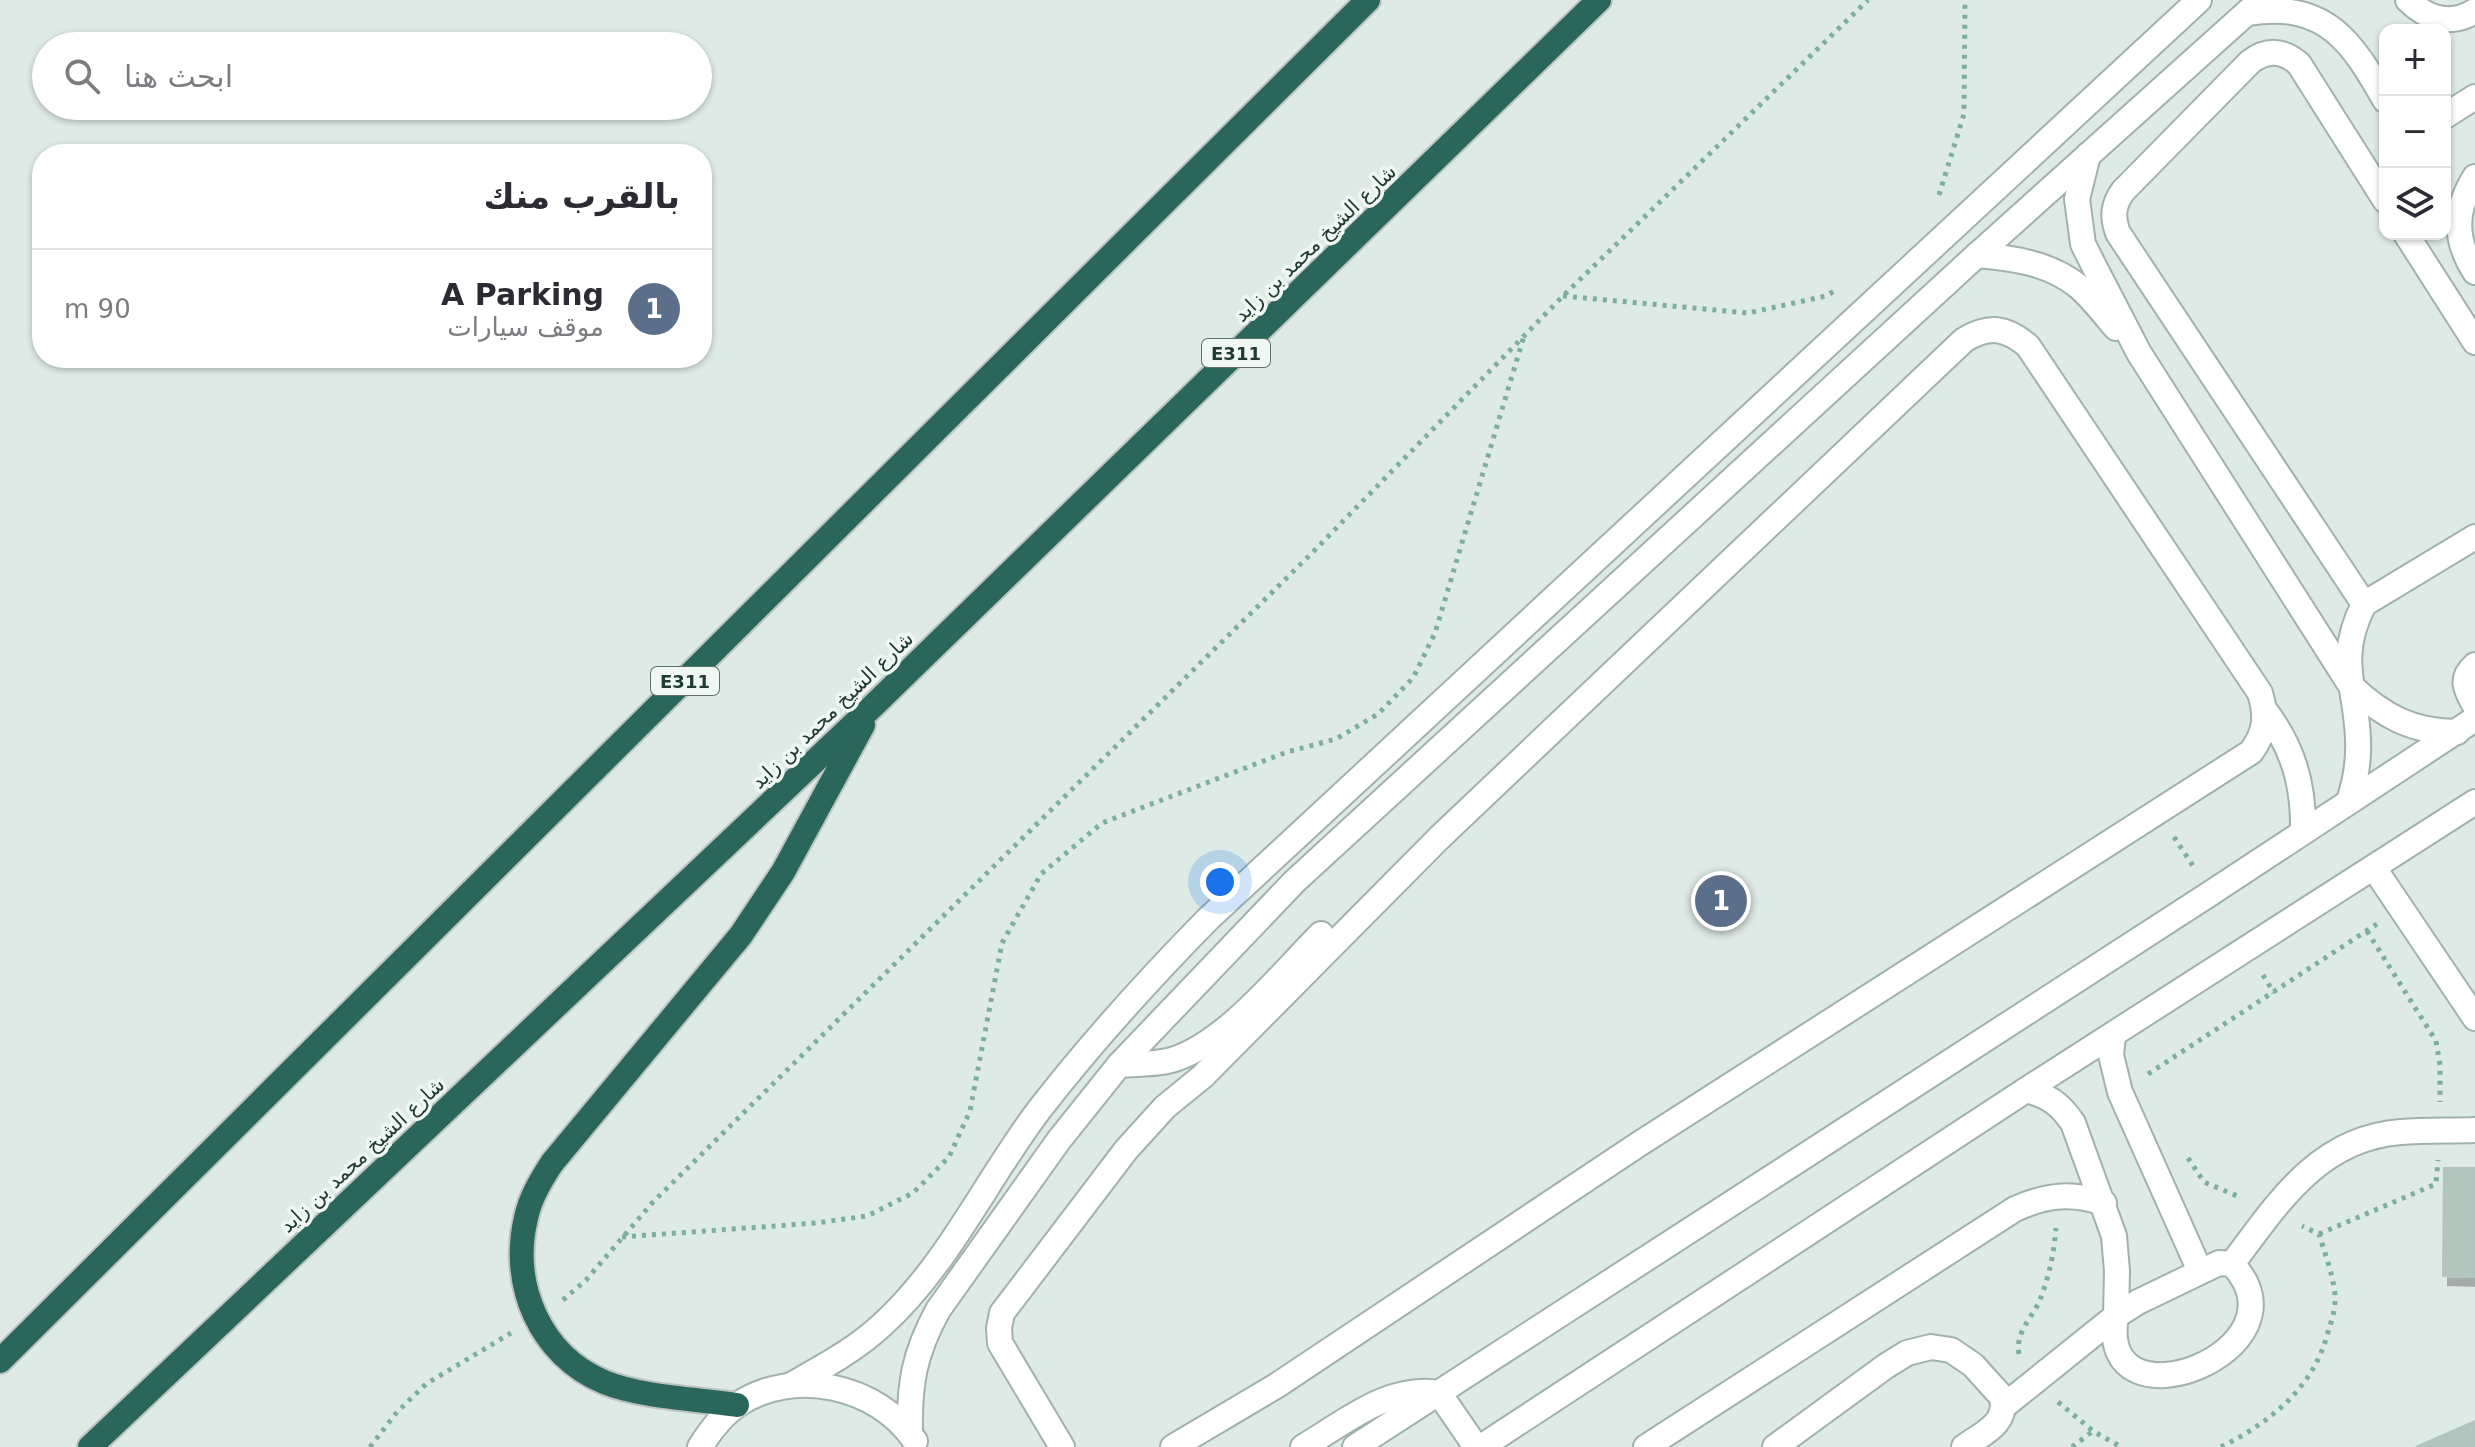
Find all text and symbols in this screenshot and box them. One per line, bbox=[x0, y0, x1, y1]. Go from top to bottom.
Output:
map controls bbox=[2379, 24, 2451, 240]
button: + bbox=[2379, 24, 2451, 96]
search box bbox=[32, 32, 712, 120]
icon: search bbox=[60, 54, 104, 98]
text: ابحث هنا bbox=[124, 59, 233, 94]
button: − bbox=[2379, 96, 2451, 168]
street label: شارع الشيخ محمد بن زايد bbox=[1229, 159, 1401, 327]
button: layers bbox=[2379, 168, 2451, 240]
text: بالقرب منك bbox=[483, 176, 680, 216]
text: A Parking bbox=[441, 277, 604, 312]
text: 90 m bbox=[64, 294, 131, 324]
text: 1 bbox=[645, 294, 663, 324]
text: موقف سيارات bbox=[447, 312, 604, 342]
road number: E311 bbox=[1202, 339, 1270, 367]
street label: شارع الشيخ محمد بن زايد bbox=[746, 626, 918, 794]
road number: E311 bbox=[651, 667, 719, 695]
your location bbox=[1200, 862, 1240, 902]
pin: 1 bbox=[1695, 871, 1747, 931]
street label: شارع الشيخ محمد بن زايد bbox=[275, 1073, 449, 1237]

